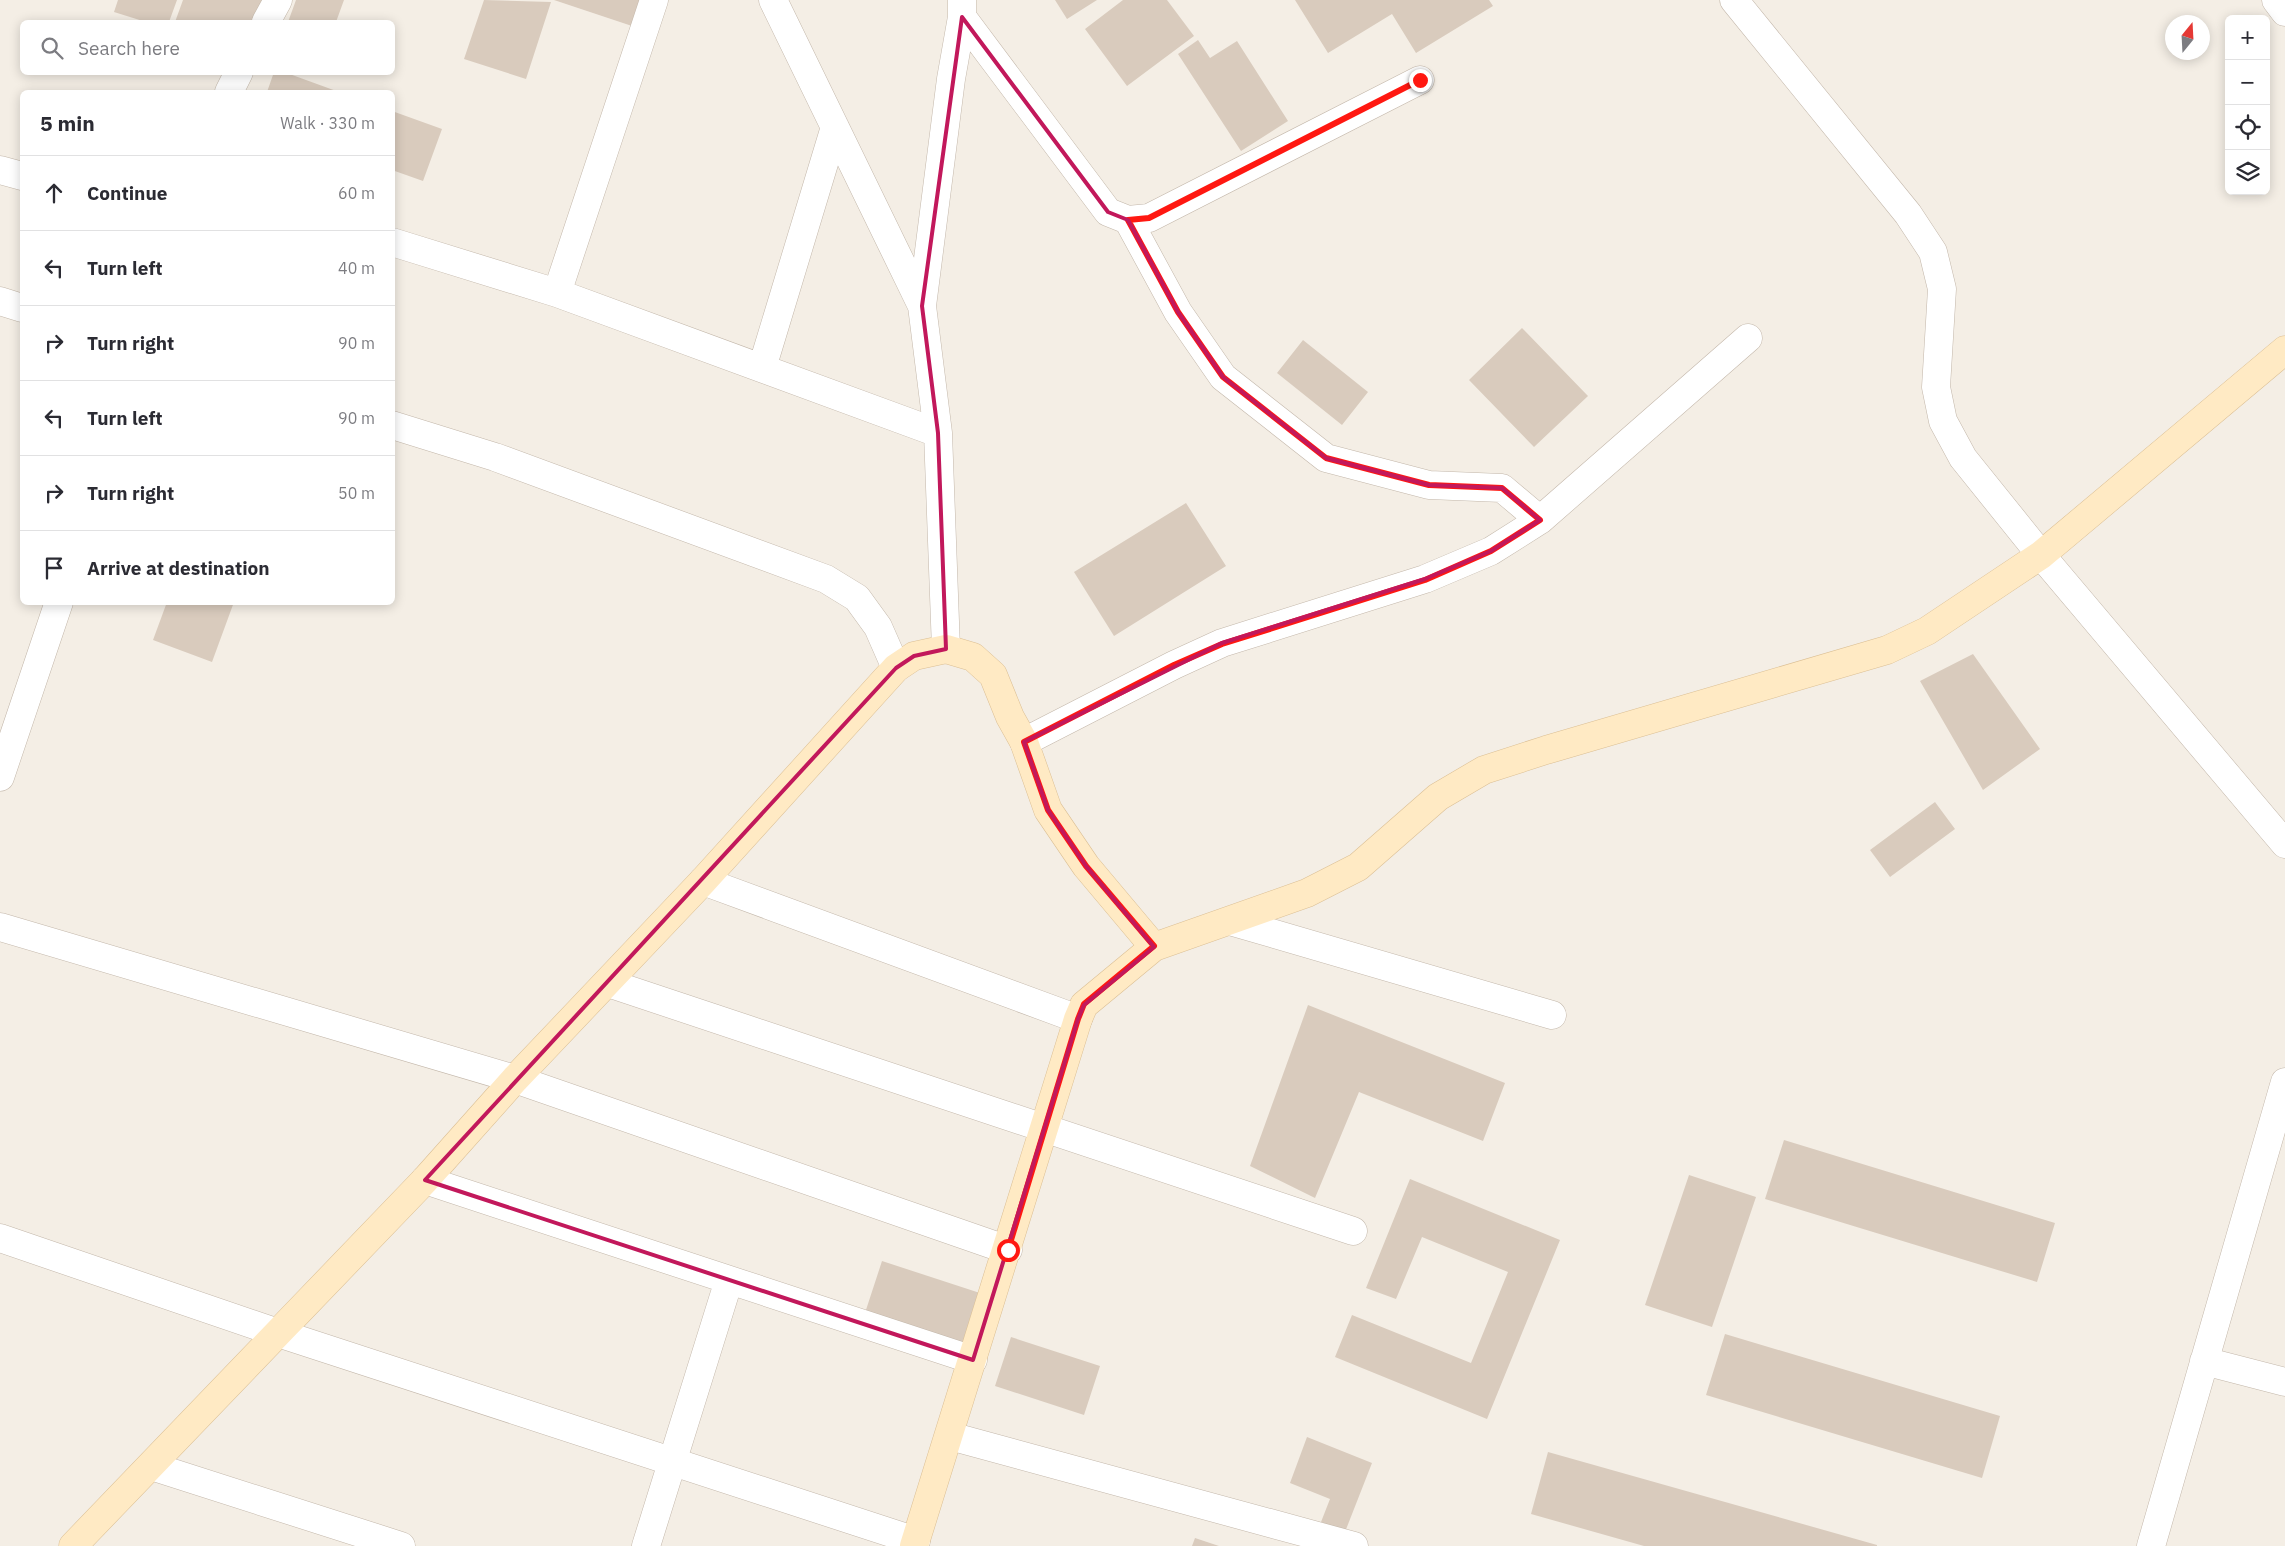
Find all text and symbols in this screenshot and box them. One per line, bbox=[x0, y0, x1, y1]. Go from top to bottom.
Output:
north arrow bbox=[2165, 15, 2210, 60]
map controls bbox=[2225, 15, 2270, 195]
button: + bbox=[2225, 15, 2270, 60]
search box bbox=[20, 20, 395, 75]
icon: search bbox=[38, 34, 66, 62]
text: Search here bbox=[78, 36, 180, 60]
button: − bbox=[2225, 60, 2270, 105]
route end bbox=[1409, 69, 1432, 92]
button: locate bbox=[2225, 105, 2270, 150]
text: 5 min bbox=[40, 109, 95, 137]
text: Walk · 330 m bbox=[280, 113, 375, 133]
button: layers bbox=[2225, 150, 2270, 195]
icon: ahead bbox=[40, 179, 68, 207]
text: Continue bbox=[87, 181, 167, 205]
text: 60 m bbox=[338, 183, 375, 203]
icon: left bbox=[40, 254, 68, 282]
text: Turn left bbox=[87, 256, 163, 280]
text: 40 m bbox=[338, 258, 375, 278]
icon: right bbox=[40, 329, 68, 357]
text: Turn right bbox=[87, 331, 174, 355]
text: 90 m bbox=[338, 333, 375, 353]
icon: left bbox=[40, 404, 68, 432]
text: Turn left bbox=[87, 406, 163, 430]
text: 90 m bbox=[338, 408, 375, 428]
icon: right bbox=[40, 479, 68, 507]
text: Turn right bbox=[87, 481, 174, 505]
text: 50 m bbox=[338, 483, 375, 503]
icon: arrive bbox=[40, 554, 68, 582]
text: Arrive at destination bbox=[87, 556, 270, 580]
route start bbox=[997, 1239, 1020, 1262]

